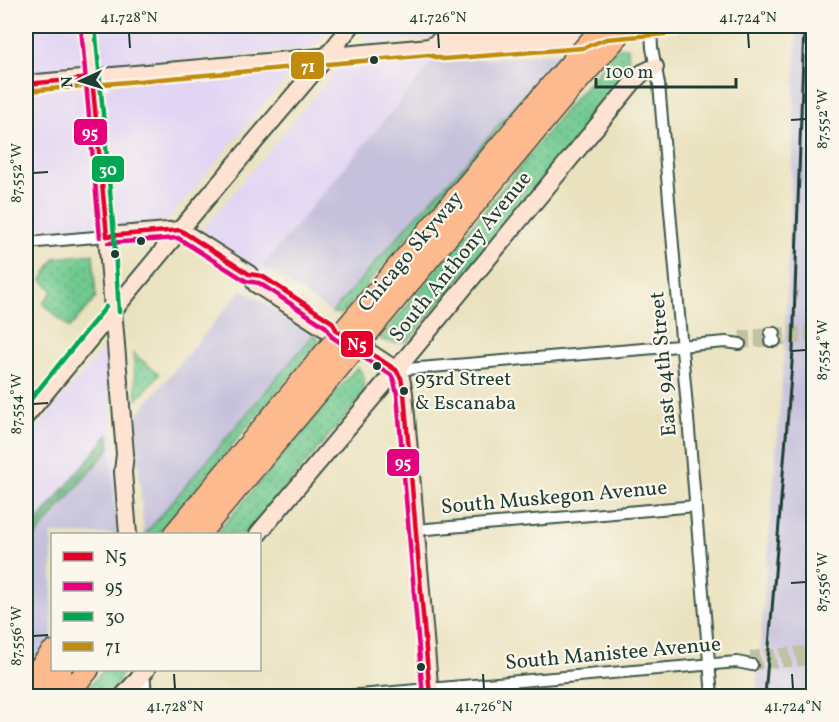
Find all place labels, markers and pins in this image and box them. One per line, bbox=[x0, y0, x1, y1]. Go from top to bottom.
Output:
unlabelled marker bbox=[368, 54, 380, 66]
unlabelled marker bbox=[135, 235, 147, 247]
unlabelled marker bbox=[109, 248, 121, 260]
unlabelled marker bbox=[371, 360, 383, 372]
place label: 93rd Street & Escanaba bbox=[415, 366, 516, 418]
marker: 93rd Street & Escanaba bbox=[398, 385, 410, 397]
unlabelled marker bbox=[415, 661, 427, 673]

